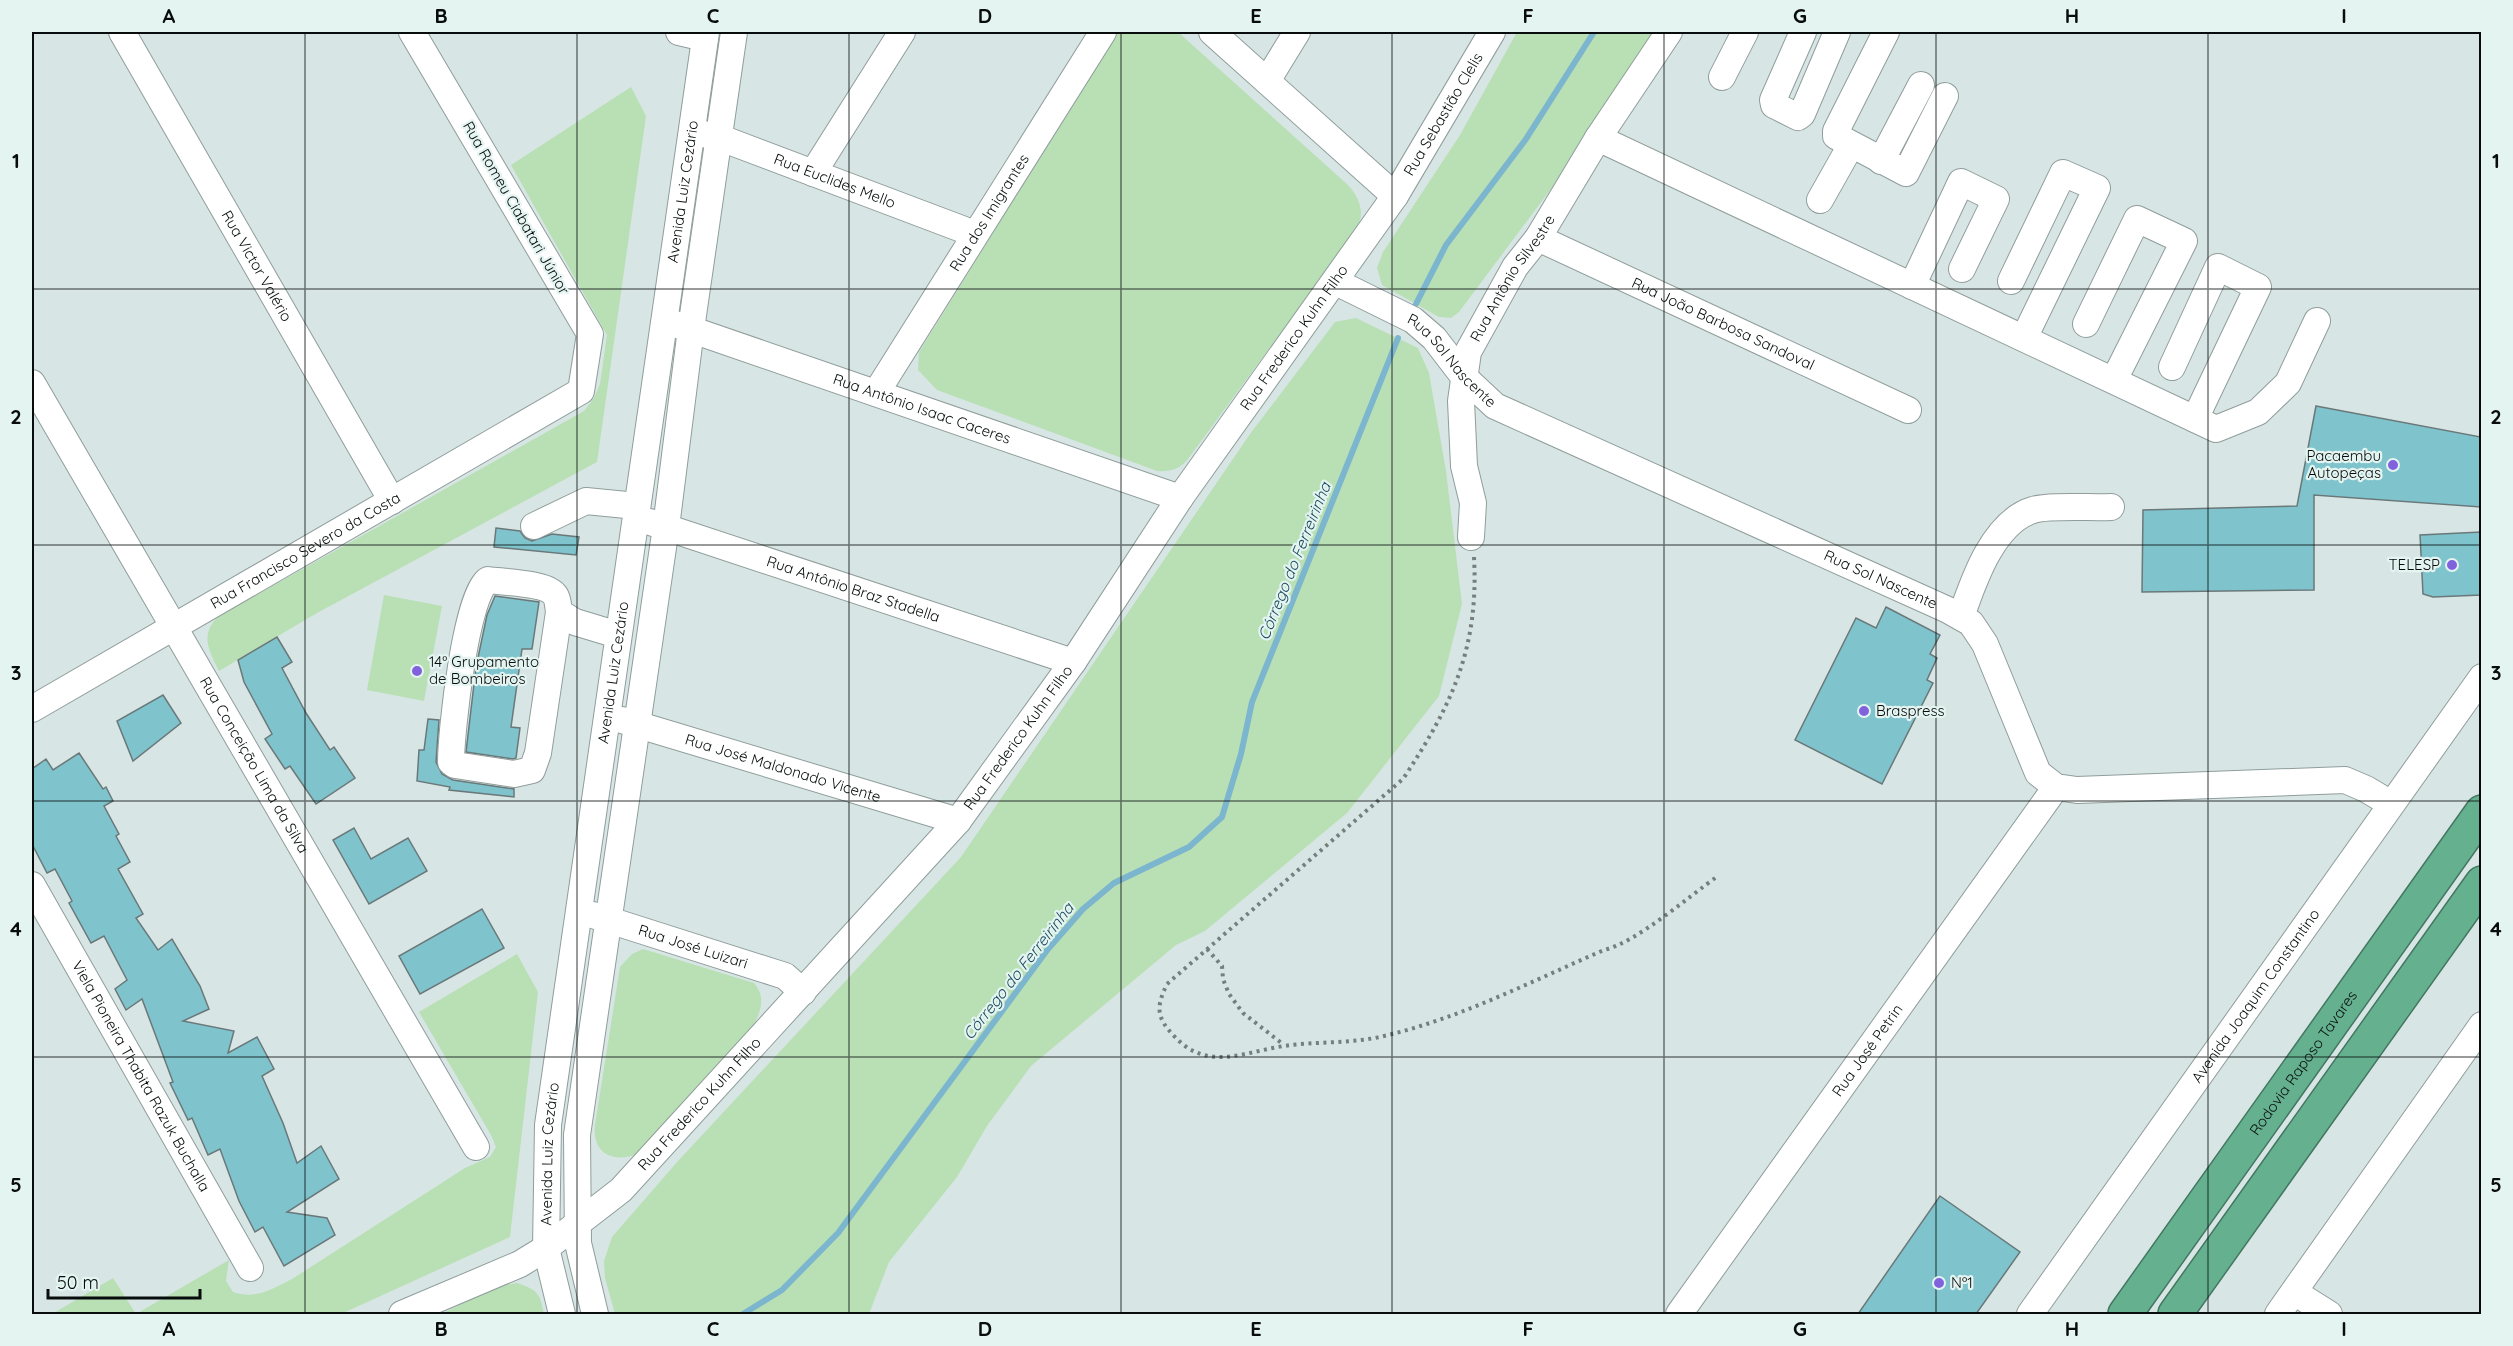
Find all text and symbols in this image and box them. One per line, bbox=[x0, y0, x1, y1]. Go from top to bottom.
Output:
text: A bbox=[163, 3, 176, 28]
text: B bbox=[434, 3, 448, 28]
text: C bbox=[707, 3, 720, 28]
text: D bbox=[978, 3, 992, 28]
text: E bbox=[1250, 3, 1262, 28]
text: F bbox=[1522, 3, 1534, 28]
text: G bbox=[1793, 3, 1807, 28]
text: H bbox=[2065, 3, 2079, 28]
text: I bbox=[2341, 3, 2347, 28]
street label: Rua Sebastião Clelis bbox=[1399, 49, 1487, 179]
street label: Rua Romeu Ciabatari Júnior bbox=[459, 118, 574, 298]
street label: Avenida Luiz Cezário bbox=[663, 119, 702, 264]
text: 1 bbox=[12, 148, 20, 173]
text: 1 bbox=[2492, 148, 2500, 173]
street label: Rua Euclides Mello bbox=[771, 149, 898, 212]
street label: Rua dos Imigrantes bbox=[945, 150, 1033, 275]
street label: Rua Victor Valério bbox=[218, 207, 297, 325]
street label: Rua Antônio Silvestre bbox=[1466, 211, 1559, 345]
street label: Rua Frederico Kuhn Filho bbox=[1235, 261, 1352, 414]
street label: Rua João Barbosa Sandoval bbox=[1629, 273, 1818, 374]
street label: Rua Sol Nascente bbox=[1405, 309, 1500, 411]
street label: Rua Antônio Isaac Caceres bbox=[831, 369, 1013, 448]
text: 2 bbox=[10, 404, 22, 429]
text: 2 bbox=[2490, 404, 2502, 429]
place label: Pacaembu Autopeças bbox=[2306, 446, 2381, 482]
marker: Pacaembu Autopeças bbox=[2386, 458, 2400, 472]
water label: Córrego do Ferreirinha bbox=[1253, 478, 1335, 643]
street label: Rua Francisco Severo da Costa bbox=[207, 488, 404, 613]
street label: Rua Sol Nascente bbox=[1821, 545, 1940, 613]
street label: Rua Antônio Braz Stadella bbox=[764, 551, 942, 626]
place label: TELESP bbox=[2389, 555, 2440, 574]
marker: TELESP bbox=[2445, 558, 2459, 572]
street label: Avenida Luiz Cezário bbox=[593, 600, 633, 745]
place label: 14° Grupamento de Bombeiros bbox=[429, 652, 539, 688]
text: 3 bbox=[11, 660, 21, 685]
text: 3 bbox=[2491, 660, 2501, 685]
street label: Rua Frederico Kuhn Filho bbox=[959, 661, 1077, 814]
marker: 14° Grupamento de Bombeiros bbox=[410, 664, 424, 678]
street label: Rua Conceição Lima da Silva bbox=[196, 673, 313, 856]
place label: Braspress bbox=[1876, 701, 1945, 720]
marker: Braspress bbox=[1857, 704, 1871, 718]
street label: Rua José Maldonado Vicente bbox=[683, 729, 883, 806]
water label: Córrego do Ferreirinha bbox=[958, 897, 1079, 1043]
street label: Avenida Joaquim Constantino bbox=[2187, 905, 2323, 1086]
text: 4 bbox=[10, 916, 22, 941]
text: 4 bbox=[2490, 916, 2502, 941]
street label: Rua José Luizari bbox=[636, 920, 750, 973]
street label: Viela Pioneira Thabita Razuk Buchalla bbox=[68, 957, 215, 1195]
street label: Rodovia Raposo Tavares bbox=[2245, 986, 2361, 1139]
street label: Rua José Petrin bbox=[1828, 1000, 1907, 1100]
street label: Rua Frederico Kuhn Filho bbox=[633, 1033, 765, 1174]
street label: Avenida Luiz Cezário bbox=[536, 1081, 563, 1226]
text: 5 bbox=[10, 1172, 22, 1197]
text: 5 bbox=[2490, 1172, 2502, 1197]
scale bar bbox=[48, 1262, 200, 1300]
text: 50 m bbox=[57, 1271, 99, 1294]
place label: Nº1 bbox=[1951, 1273, 1973, 1292]
marker: Nº1 bbox=[1932, 1276, 1946, 1290]
text: A bbox=[163, 1316, 176, 1341]
text: B bbox=[434, 1316, 448, 1341]
text: C bbox=[707, 1316, 720, 1341]
text: D bbox=[978, 1316, 992, 1341]
text: E bbox=[1250, 1316, 1262, 1341]
text: F bbox=[1522, 1316, 1534, 1341]
text: G bbox=[1793, 1316, 1807, 1341]
text: H bbox=[2065, 1316, 2079, 1341]
text: I bbox=[2341, 1316, 2347, 1341]

